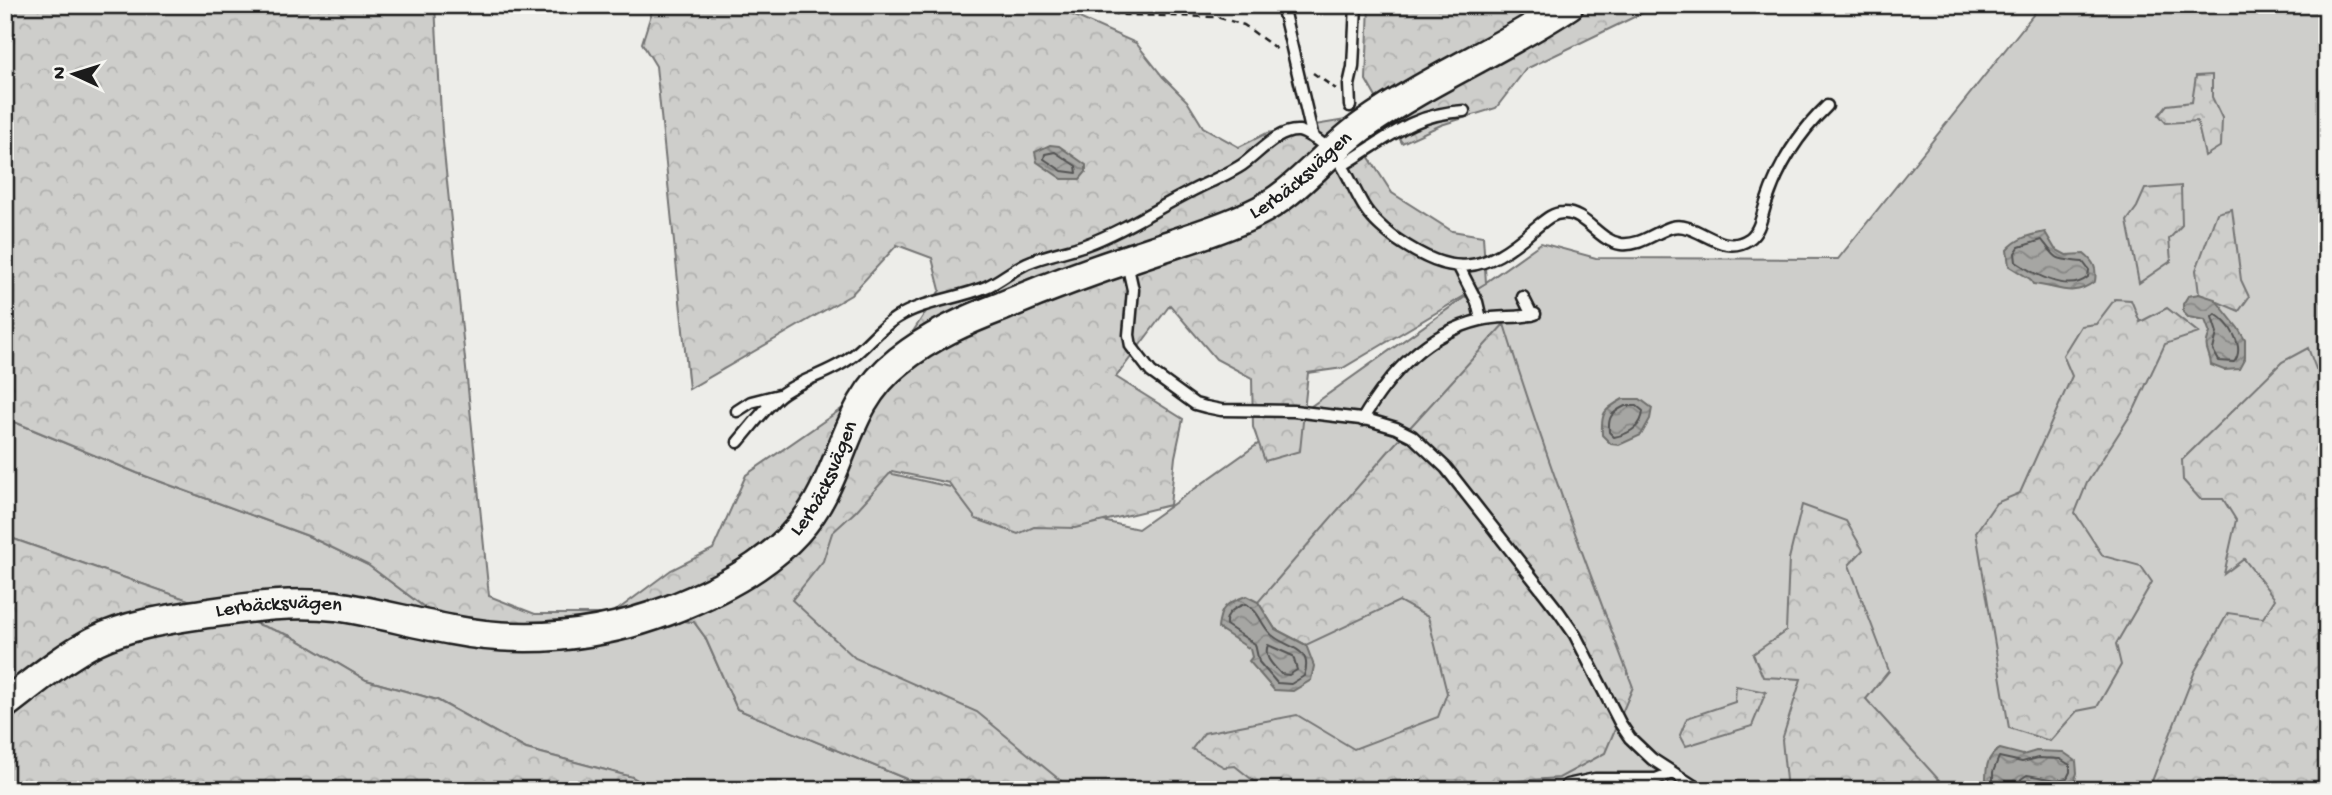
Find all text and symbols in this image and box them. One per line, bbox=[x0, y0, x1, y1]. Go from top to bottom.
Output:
north arrow bbox=[38, 38, 108, 108]
text: N bbox=[49, 66, 72, 80]
street label: Lerbäcksvägen bbox=[1246, 126, 1358, 226]
street label: Lerbäcksvägen bbox=[785, 417, 864, 542]
street label: Lerbäcksvägen bbox=[214, 592, 344, 624]

